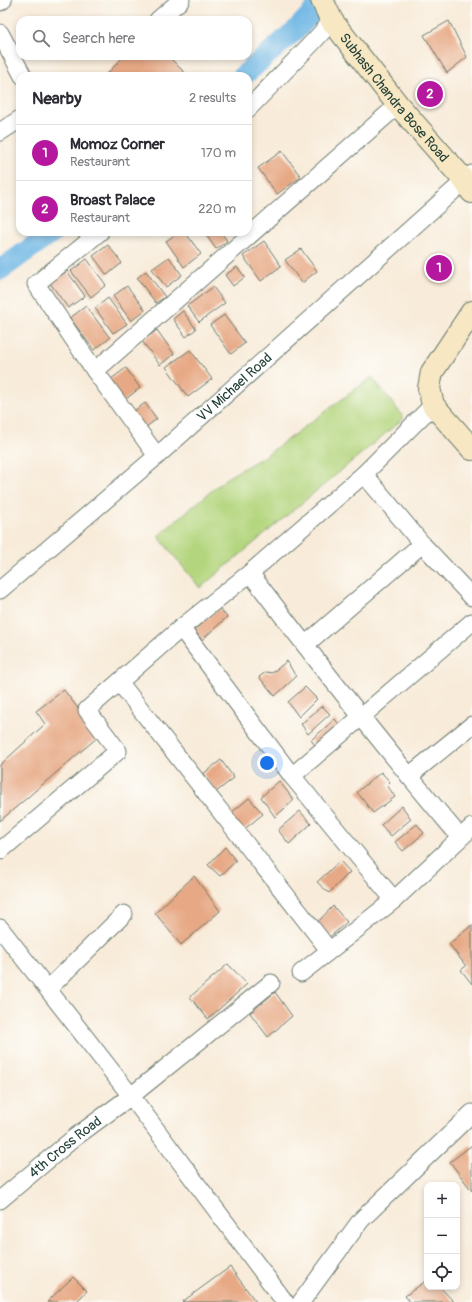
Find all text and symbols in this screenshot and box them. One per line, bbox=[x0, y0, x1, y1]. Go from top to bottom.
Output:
search box bbox=[16, 16, 252, 60]
icon: search bbox=[30, 27, 52, 49]
text: Search here bbox=[62, 29, 135, 48]
street label: Subhash Chandra Bose Road bbox=[336, 30, 452, 166]
pin: 2 bbox=[417, 79, 443, 109]
text: Nearby bbox=[32, 88, 81, 109]
text: 2 results bbox=[189, 90, 236, 106]
text: Momoz Corner bbox=[70, 135, 165, 154]
text: 1 bbox=[42, 145, 48, 161]
text: 170 m bbox=[201, 145, 236, 161]
text: Restaurant bbox=[70, 154, 130, 170]
text: Broast Palace bbox=[70, 191, 155, 210]
text: 2 bbox=[41, 201, 49, 217]
text: 220 m bbox=[198, 201, 236, 217]
text: Restaurant bbox=[70, 210, 130, 226]
pin: 1 bbox=[426, 253, 452, 283]
street label: VV Michael Road bbox=[193, 349, 276, 425]
your location bbox=[257, 753, 277, 773]
street label: 4th Cross Road bbox=[25, 1113, 105, 1182]
map controls bbox=[424, 1182, 460, 1290]
button: + bbox=[424, 1182, 460, 1218]
button: − bbox=[424, 1218, 460, 1254]
button: locate bbox=[424, 1254, 460, 1290]

